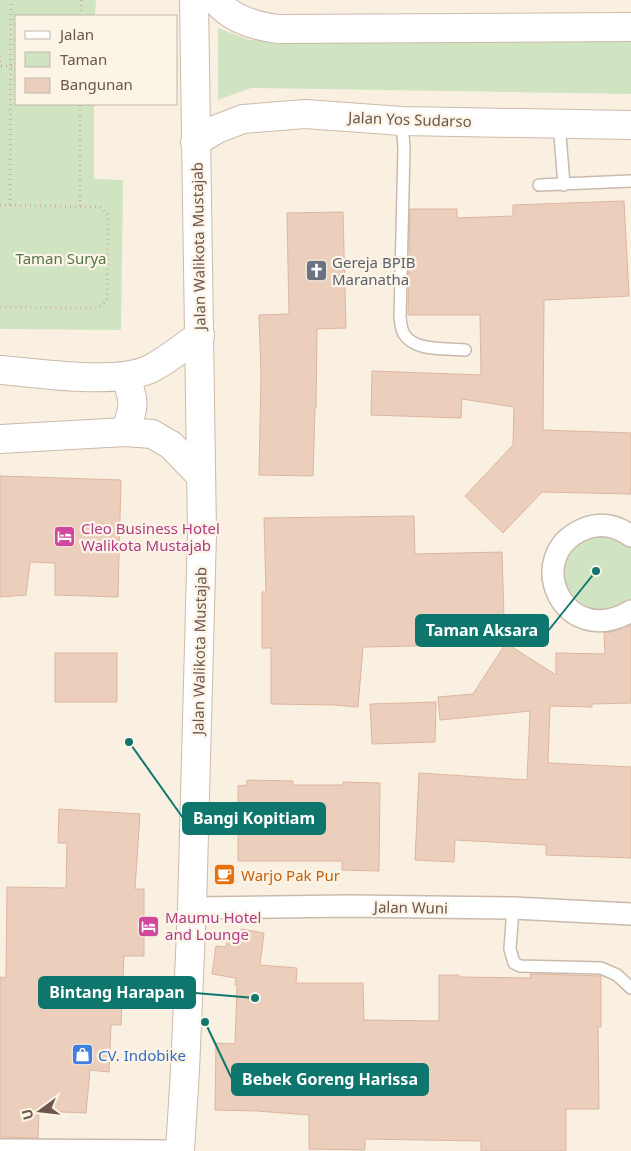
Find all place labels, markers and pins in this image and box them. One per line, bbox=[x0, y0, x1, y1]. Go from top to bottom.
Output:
place label: Gereja BPIB Maranatha bbox=[332, 252, 416, 289]
church icon: Gereja BPIB Maranatha bbox=[304, 259, 328, 283]
place label: Cleo Business Hotel Walikota Mustajab bbox=[81, 518, 220, 555]
hotel icon: Cleo Business Hotel Walikota Mustajab bbox=[53, 525, 77, 549]
callout: Taman Aksara bbox=[416, 615, 548, 646]
callout: Bangi Kopitiam bbox=[183, 803, 325, 834]
cafe icon: Warjo Pak Pur bbox=[213, 863, 237, 887]
place label: Warjo Pak Pur bbox=[241, 865, 340, 885]
place label: Maumu Hotel and Lounge bbox=[165, 907, 261, 944]
hotel icon: Maumu Hotel and Lounge bbox=[137, 914, 161, 938]
callout: Bintang Harapan bbox=[39, 977, 195, 1008]
shop icon: CV. Indobike bbox=[70, 1043, 94, 1067]
place label: CV. Indobike bbox=[98, 1045, 186, 1065]
callout: Bebek Goreng Harissa bbox=[232, 1064, 428, 1095]

